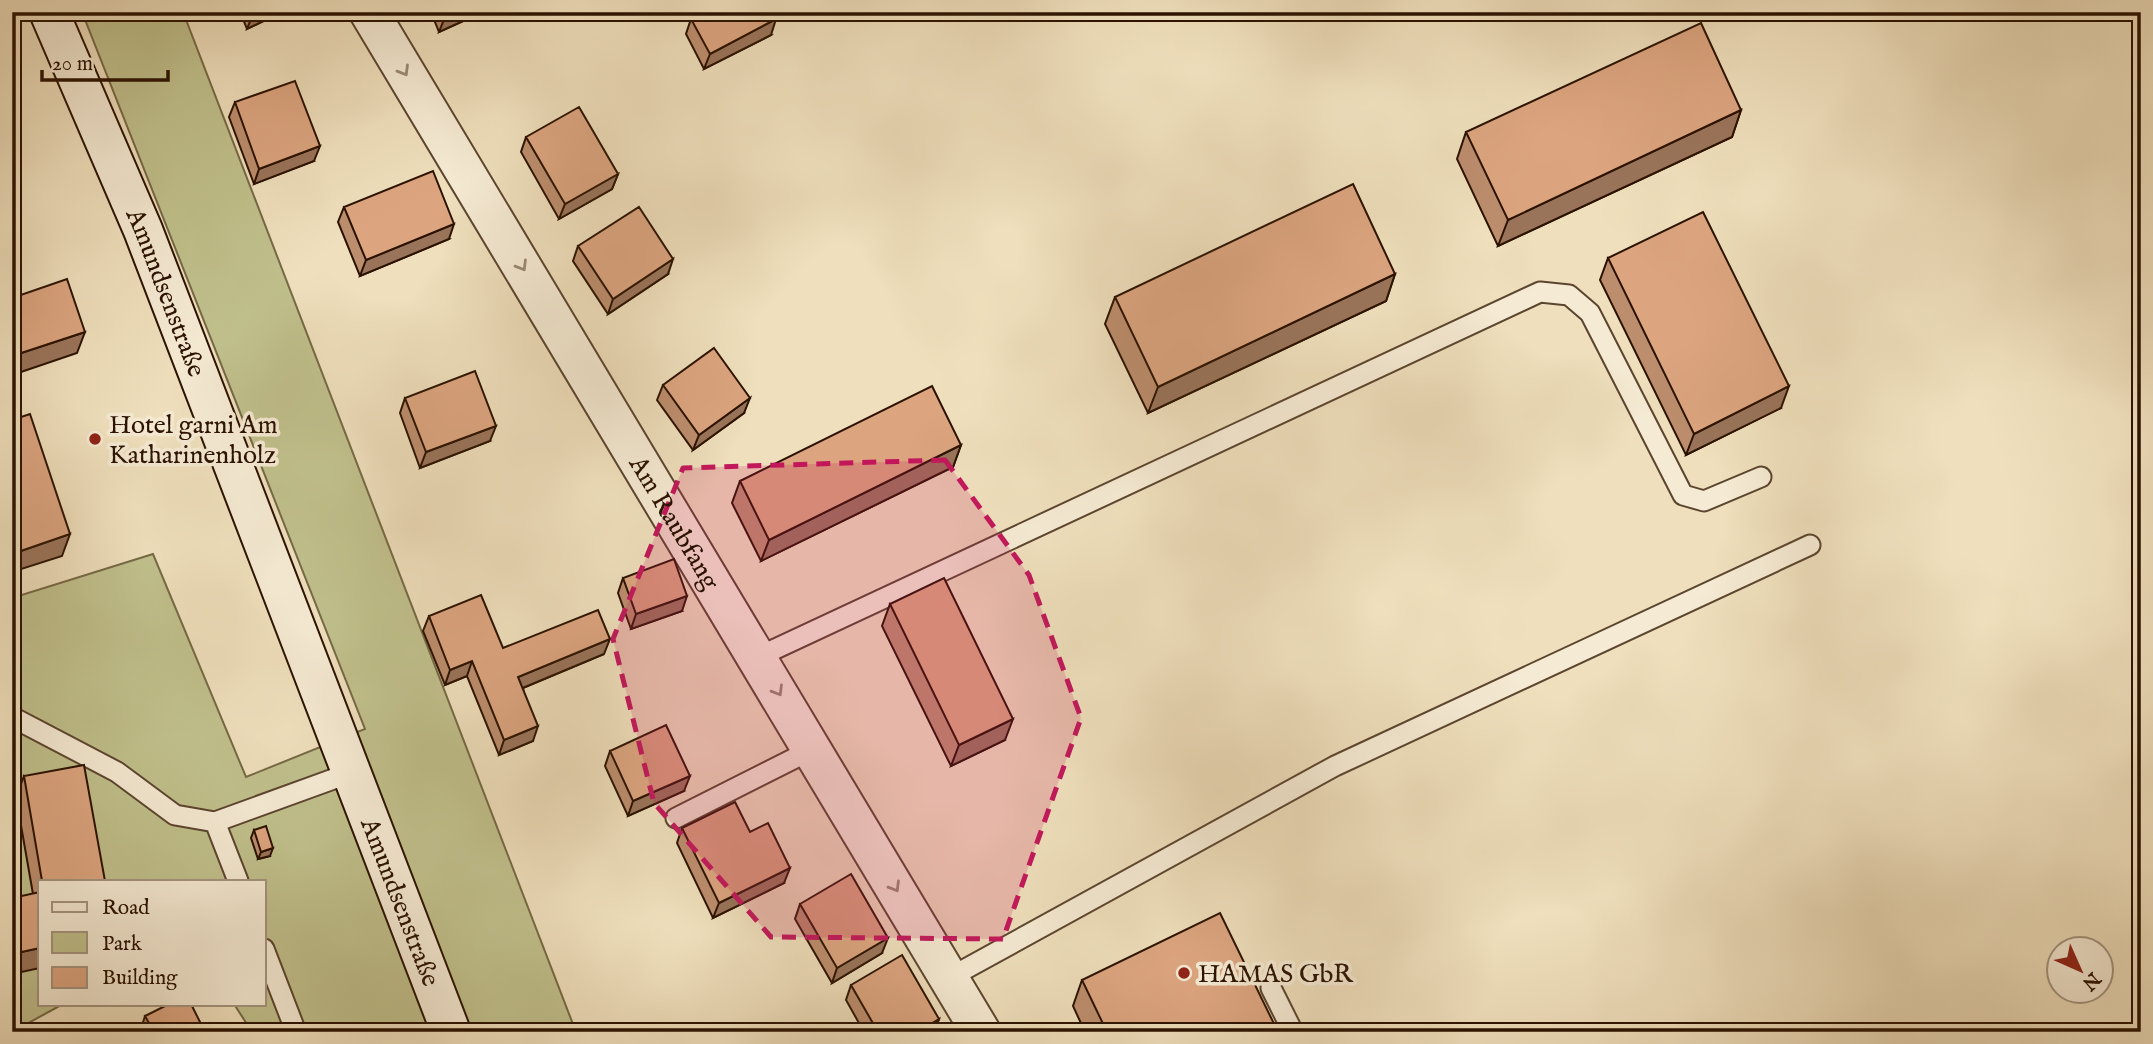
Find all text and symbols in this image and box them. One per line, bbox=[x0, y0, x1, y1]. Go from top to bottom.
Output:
scale bar bbox=[42, 38, 168, 82]
text: 20 m bbox=[52, 51, 93, 78]
one-way arrow bbox=[396, 63, 409, 76]
street label: Amundsenstraße bbox=[117, 203, 213, 382]
one-way arrow bbox=[514, 258, 527, 271]
place label: Hotel garni Am Katharinenholz bbox=[109, 409, 278, 472]
marker: Hotel garni Am Katharinenholz bbox=[87, 431, 103, 447]
street label: Am Raubfang bbox=[621, 449, 727, 597]
one-way arrow bbox=[770, 684, 783, 697]
street label: Amundsenstraße bbox=[352, 812, 447, 991]
one-way arrow bbox=[887, 879, 900, 892]
legend bbox=[38, 880, 266, 1006]
text: Road bbox=[102, 895, 150, 922]
text: Park bbox=[102, 931, 143, 958]
north arrow bbox=[2044, 936, 2114, 1006]
place label: HAMAS GbR bbox=[1198, 958, 1354, 991]
text: Building bbox=[102, 965, 178, 992]
marker: HAMAS GbR bbox=[1176, 965, 1192, 981]
text: N bbox=[2076, 966, 2106, 995]

